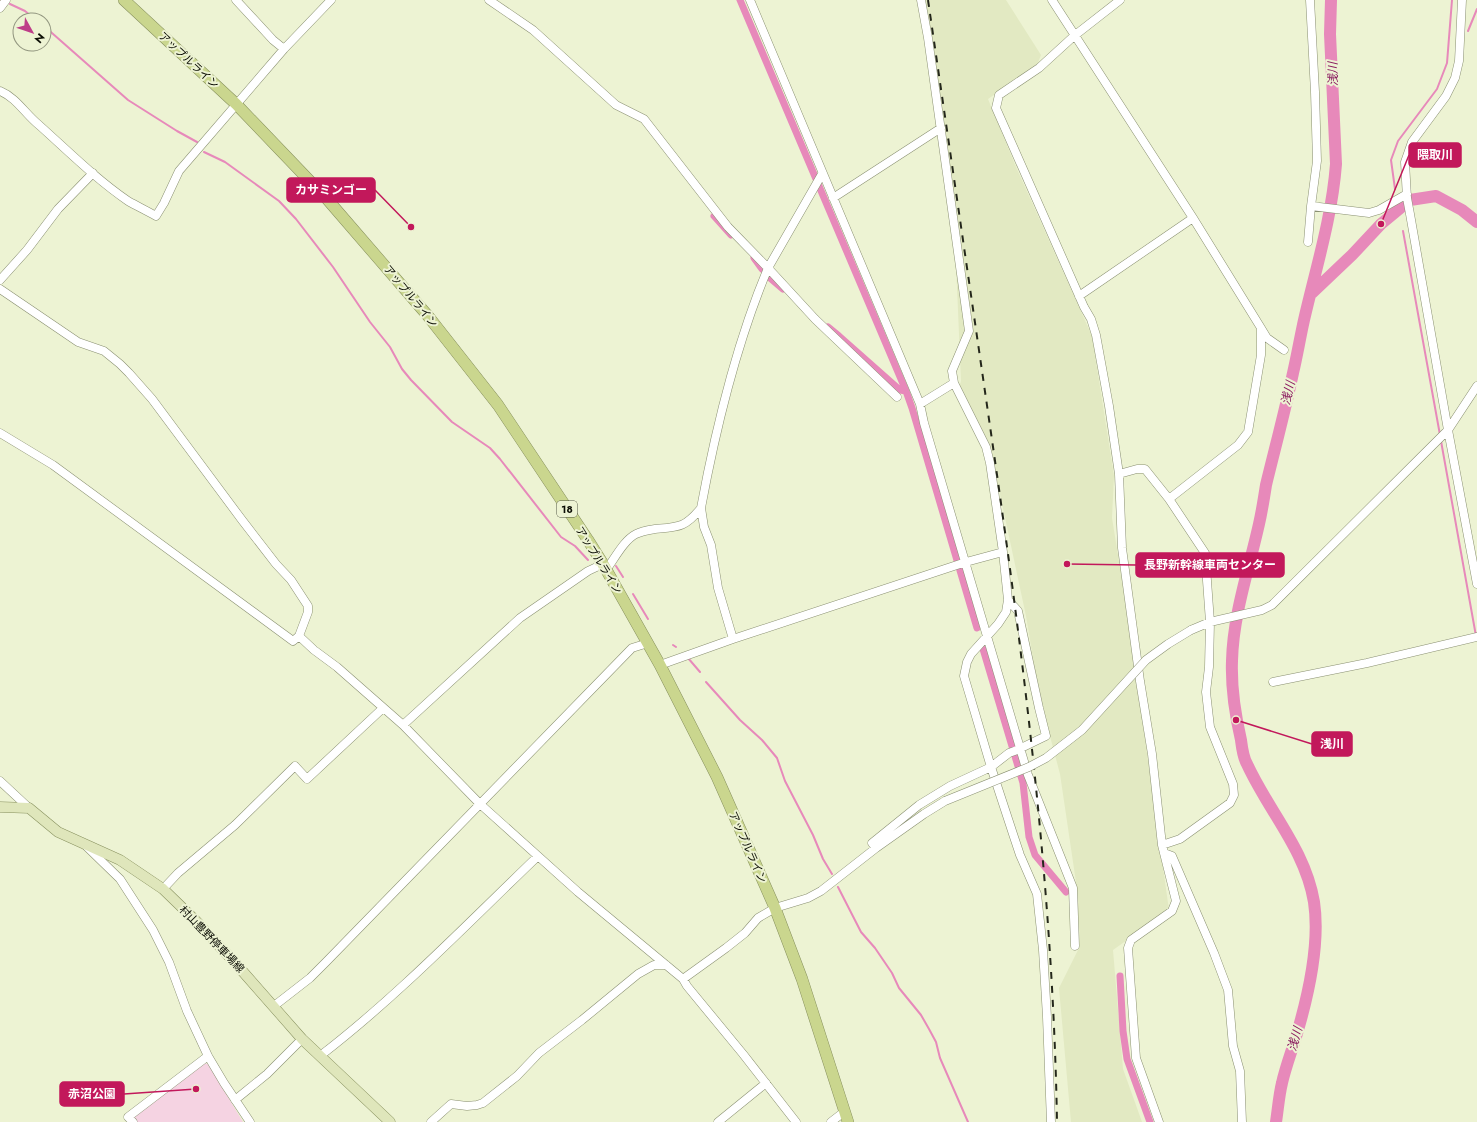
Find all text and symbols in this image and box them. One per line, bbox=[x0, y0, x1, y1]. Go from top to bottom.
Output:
north arrow bbox=[12, 12, 52, 52]
street label: アップルライン bbox=[155, 28, 223, 92]
text: N bbox=[31, 30, 49, 47]
water label: 浅川 bbox=[1324, 60, 1342, 86]
callout: 隈取川 bbox=[1409, 143, 1461, 167]
text: 隈取川 bbox=[1417, 146, 1453, 164]
callout: カサミンゴー bbox=[287, 178, 375, 202]
text: カサミンゴー bbox=[295, 181, 367, 199]
street label: アップルライン bbox=[380, 261, 442, 331]
water label: 浅川 bbox=[1277, 377, 1300, 407]
road number: 18 bbox=[557, 501, 577, 517]
street label: アップルライン bbox=[572, 523, 626, 597]
callout: 長野新幹線車両センター bbox=[1136, 553, 1284, 577]
text: 長野新幹線車両センター bbox=[1144, 556, 1276, 574]
callout: 浅川 bbox=[1312, 732, 1352, 756]
text: 浅川 bbox=[1320, 735, 1344, 753]
street label: アップルライン bbox=[725, 809, 771, 885]
street label: 村山豊野停車場線 bbox=[176, 902, 248, 976]
water label: 浅川 bbox=[1283, 1023, 1308, 1053]
callout: 赤沼公園 bbox=[60, 1082, 124, 1106]
text: 赤沼公園 bbox=[68, 1085, 116, 1103]

